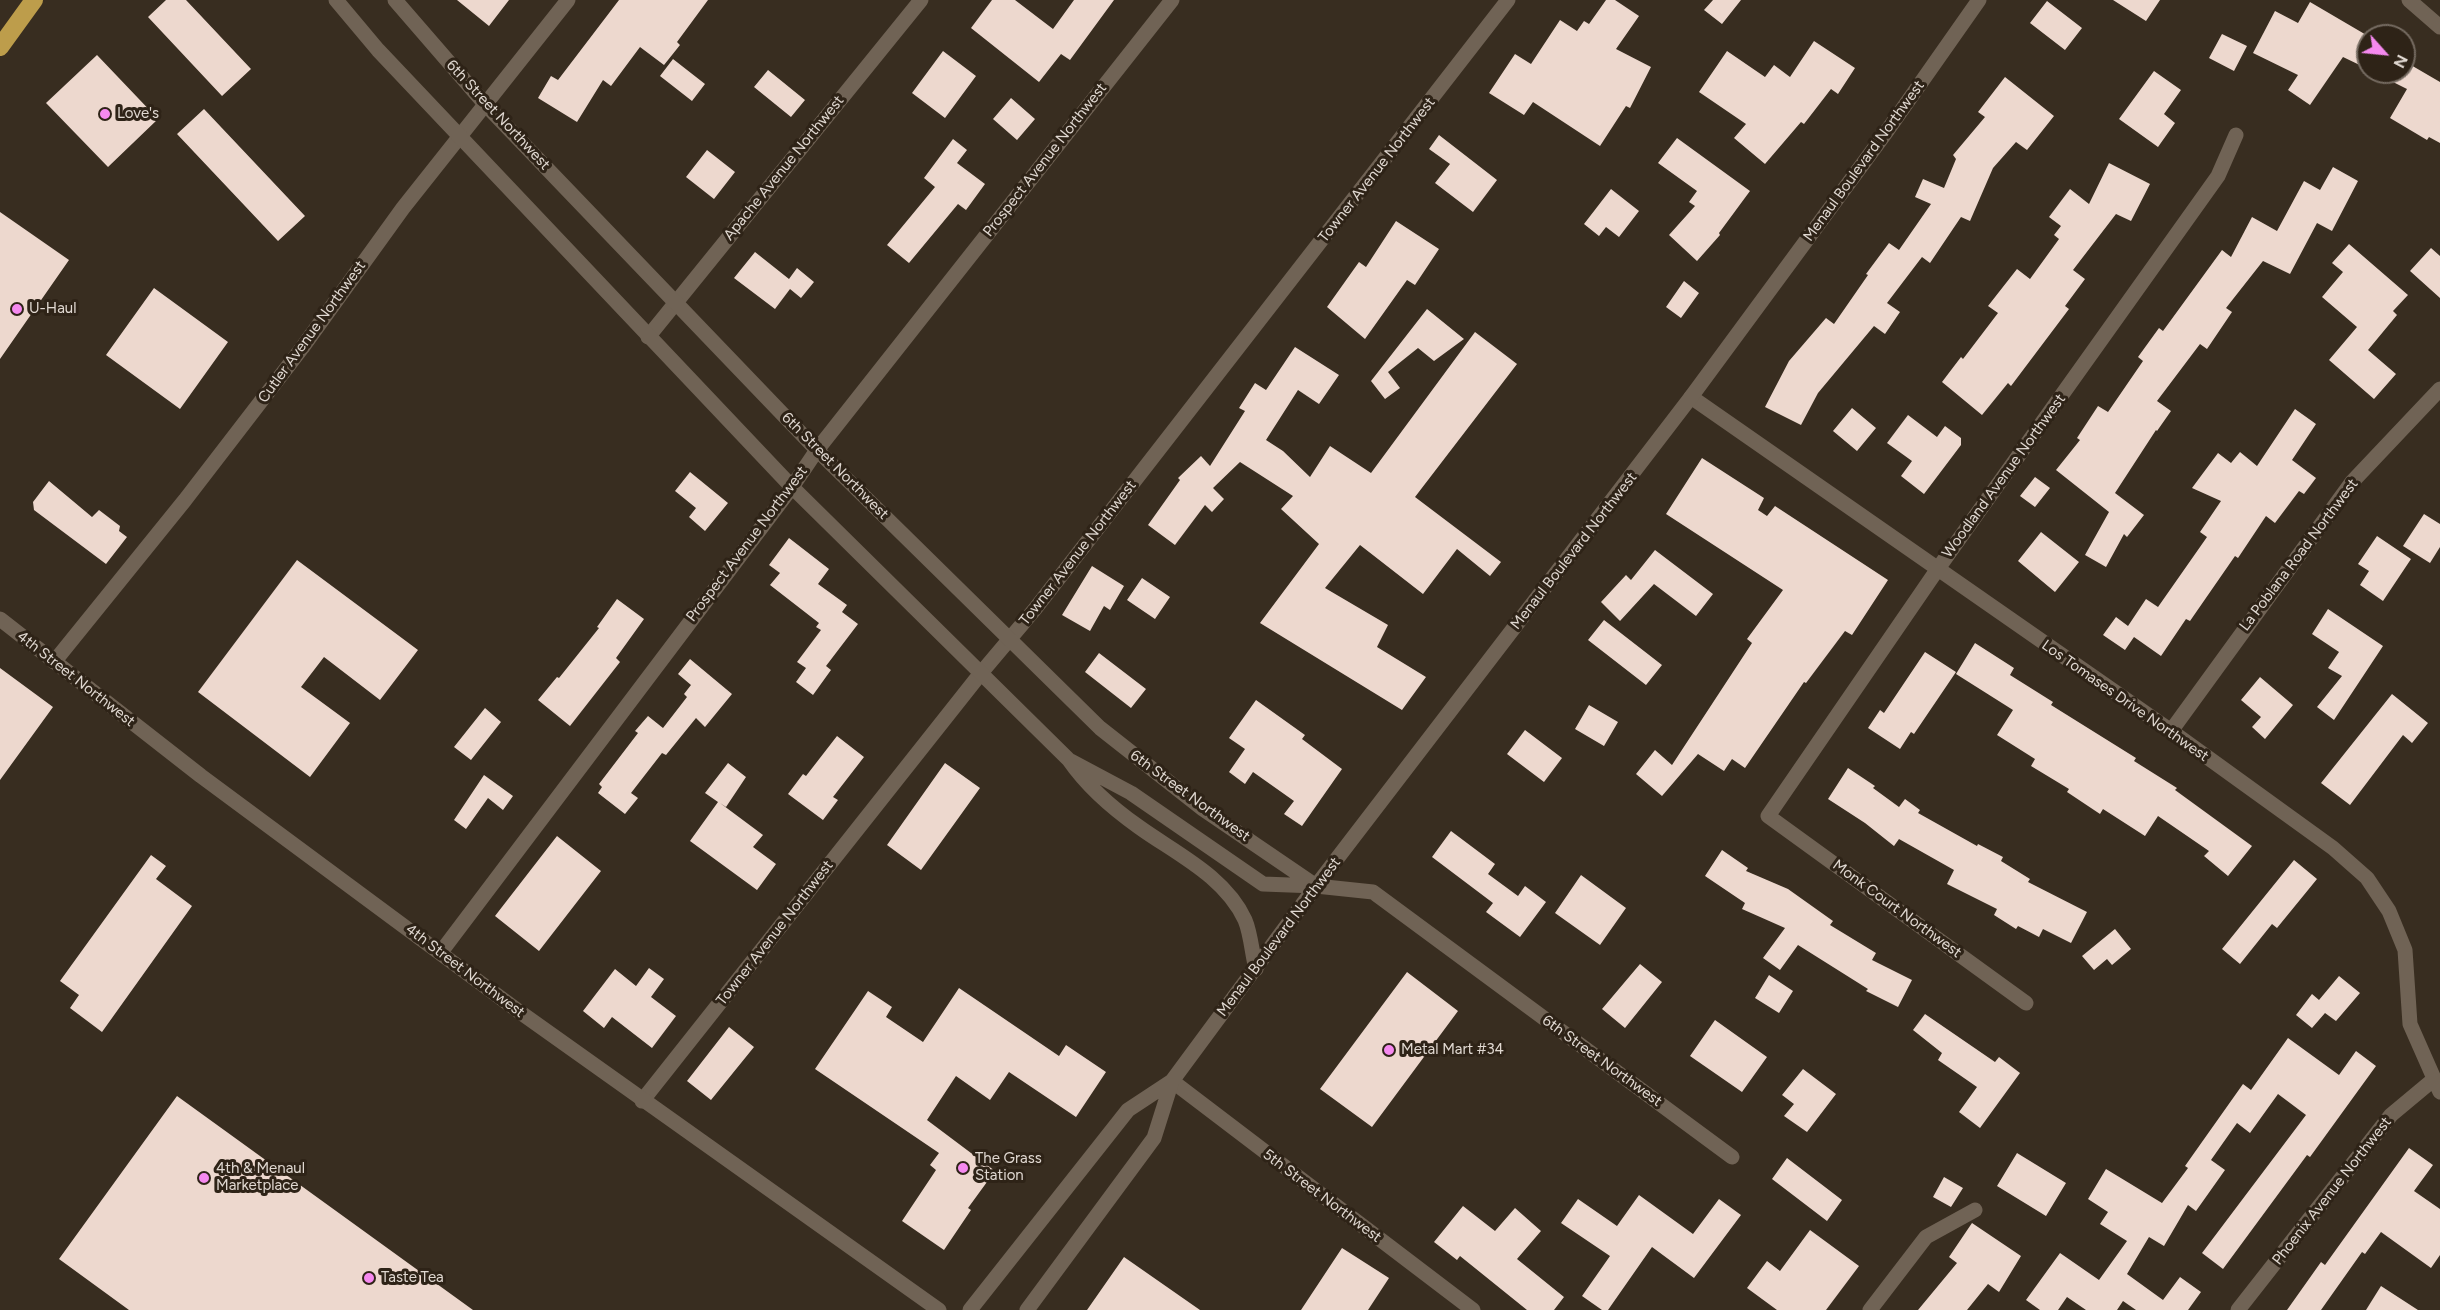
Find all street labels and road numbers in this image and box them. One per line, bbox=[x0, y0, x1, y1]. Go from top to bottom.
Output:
street label: 6th Street Northwest bbox=[442, 56, 554, 174]
street label: Menaul Boulevard Northwest bbox=[1800, 77, 1928, 245]
street label: Prospect Avenue Northwest bbox=[979, 80, 1111, 240]
street label: Apache Avenue Northwest bbox=[720, 92, 848, 244]
street label: Towner Avenue Northwest bbox=[1315, 94, 1439, 246]
street label: Cutler Avenue Northwest bbox=[254, 257, 370, 407]
street label: Woodland Avenue Northwest bbox=[1939, 391, 2069, 561]
street label: 6th Street Northwest bbox=[778, 409, 892, 523]
street label: Prospect Avenue Northwest bbox=[683, 463, 811, 625]
street label: Menaul Boulevard Northwest bbox=[1507, 469, 1641, 633]
street label: La Poblana Road Northwest bbox=[2236, 475, 2362, 635]
street label: Towner Avenue Northwest bbox=[1016, 477, 1140, 629]
street label: 4th Street Northwest bbox=[14, 627, 138, 731]
street label: Los Tomases Drive Northwest bbox=[2038, 636, 2212, 766]
street label: 6th Street Northwest bbox=[1127, 746, 1253, 846]
street label: Menaul Boulevard Northwest bbox=[1213, 854, 1345, 1020]
street label: Monk Court Northwest bbox=[1829, 856, 1965, 962]
street label: Towner Avenue Northwest bbox=[713, 857, 837, 1009]
street label: 4th Street Northwest bbox=[402, 920, 528, 1022]
street label: 6th Street Northwest bbox=[1539, 1011, 1665, 1111]
street label: Phoenix Avenue Northwest bbox=[2269, 1113, 2395, 1269]
street label: 5th Street Northwest bbox=[1259, 1146, 1385, 1246]

